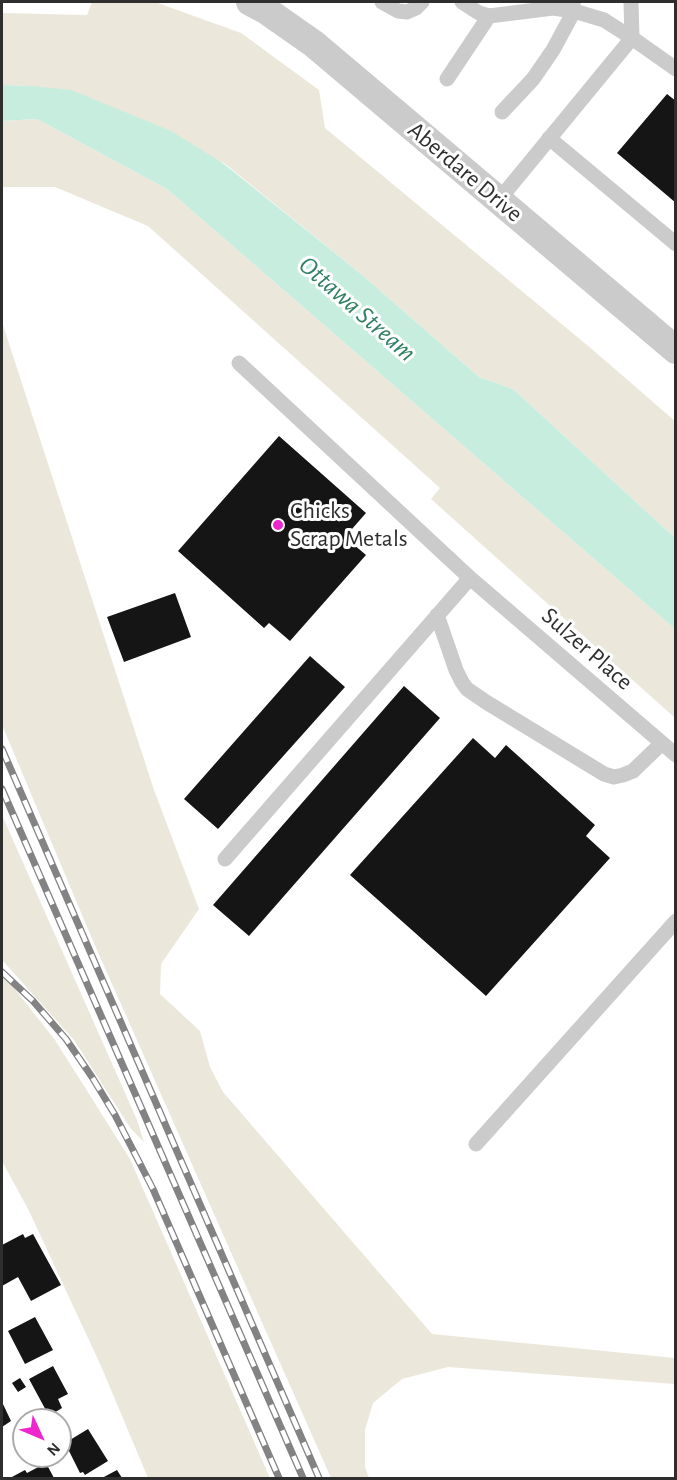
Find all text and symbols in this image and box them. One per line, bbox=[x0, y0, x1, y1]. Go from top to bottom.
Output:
street label: Aberdare Drive bbox=[402, 116, 528, 228]
water label: Ottawa Stream bbox=[292, 250, 422, 368]
place label: Chicks Scrap Metals bbox=[290, 497, 408, 553]
marker: Chicks Scrap Metals bbox=[271, 518, 285, 532]
street label: Sulzer Place bbox=[535, 602, 639, 696]
north arrow bbox=[12, 1408, 72, 1468]
text: N bbox=[44, 1440, 63, 1459]

